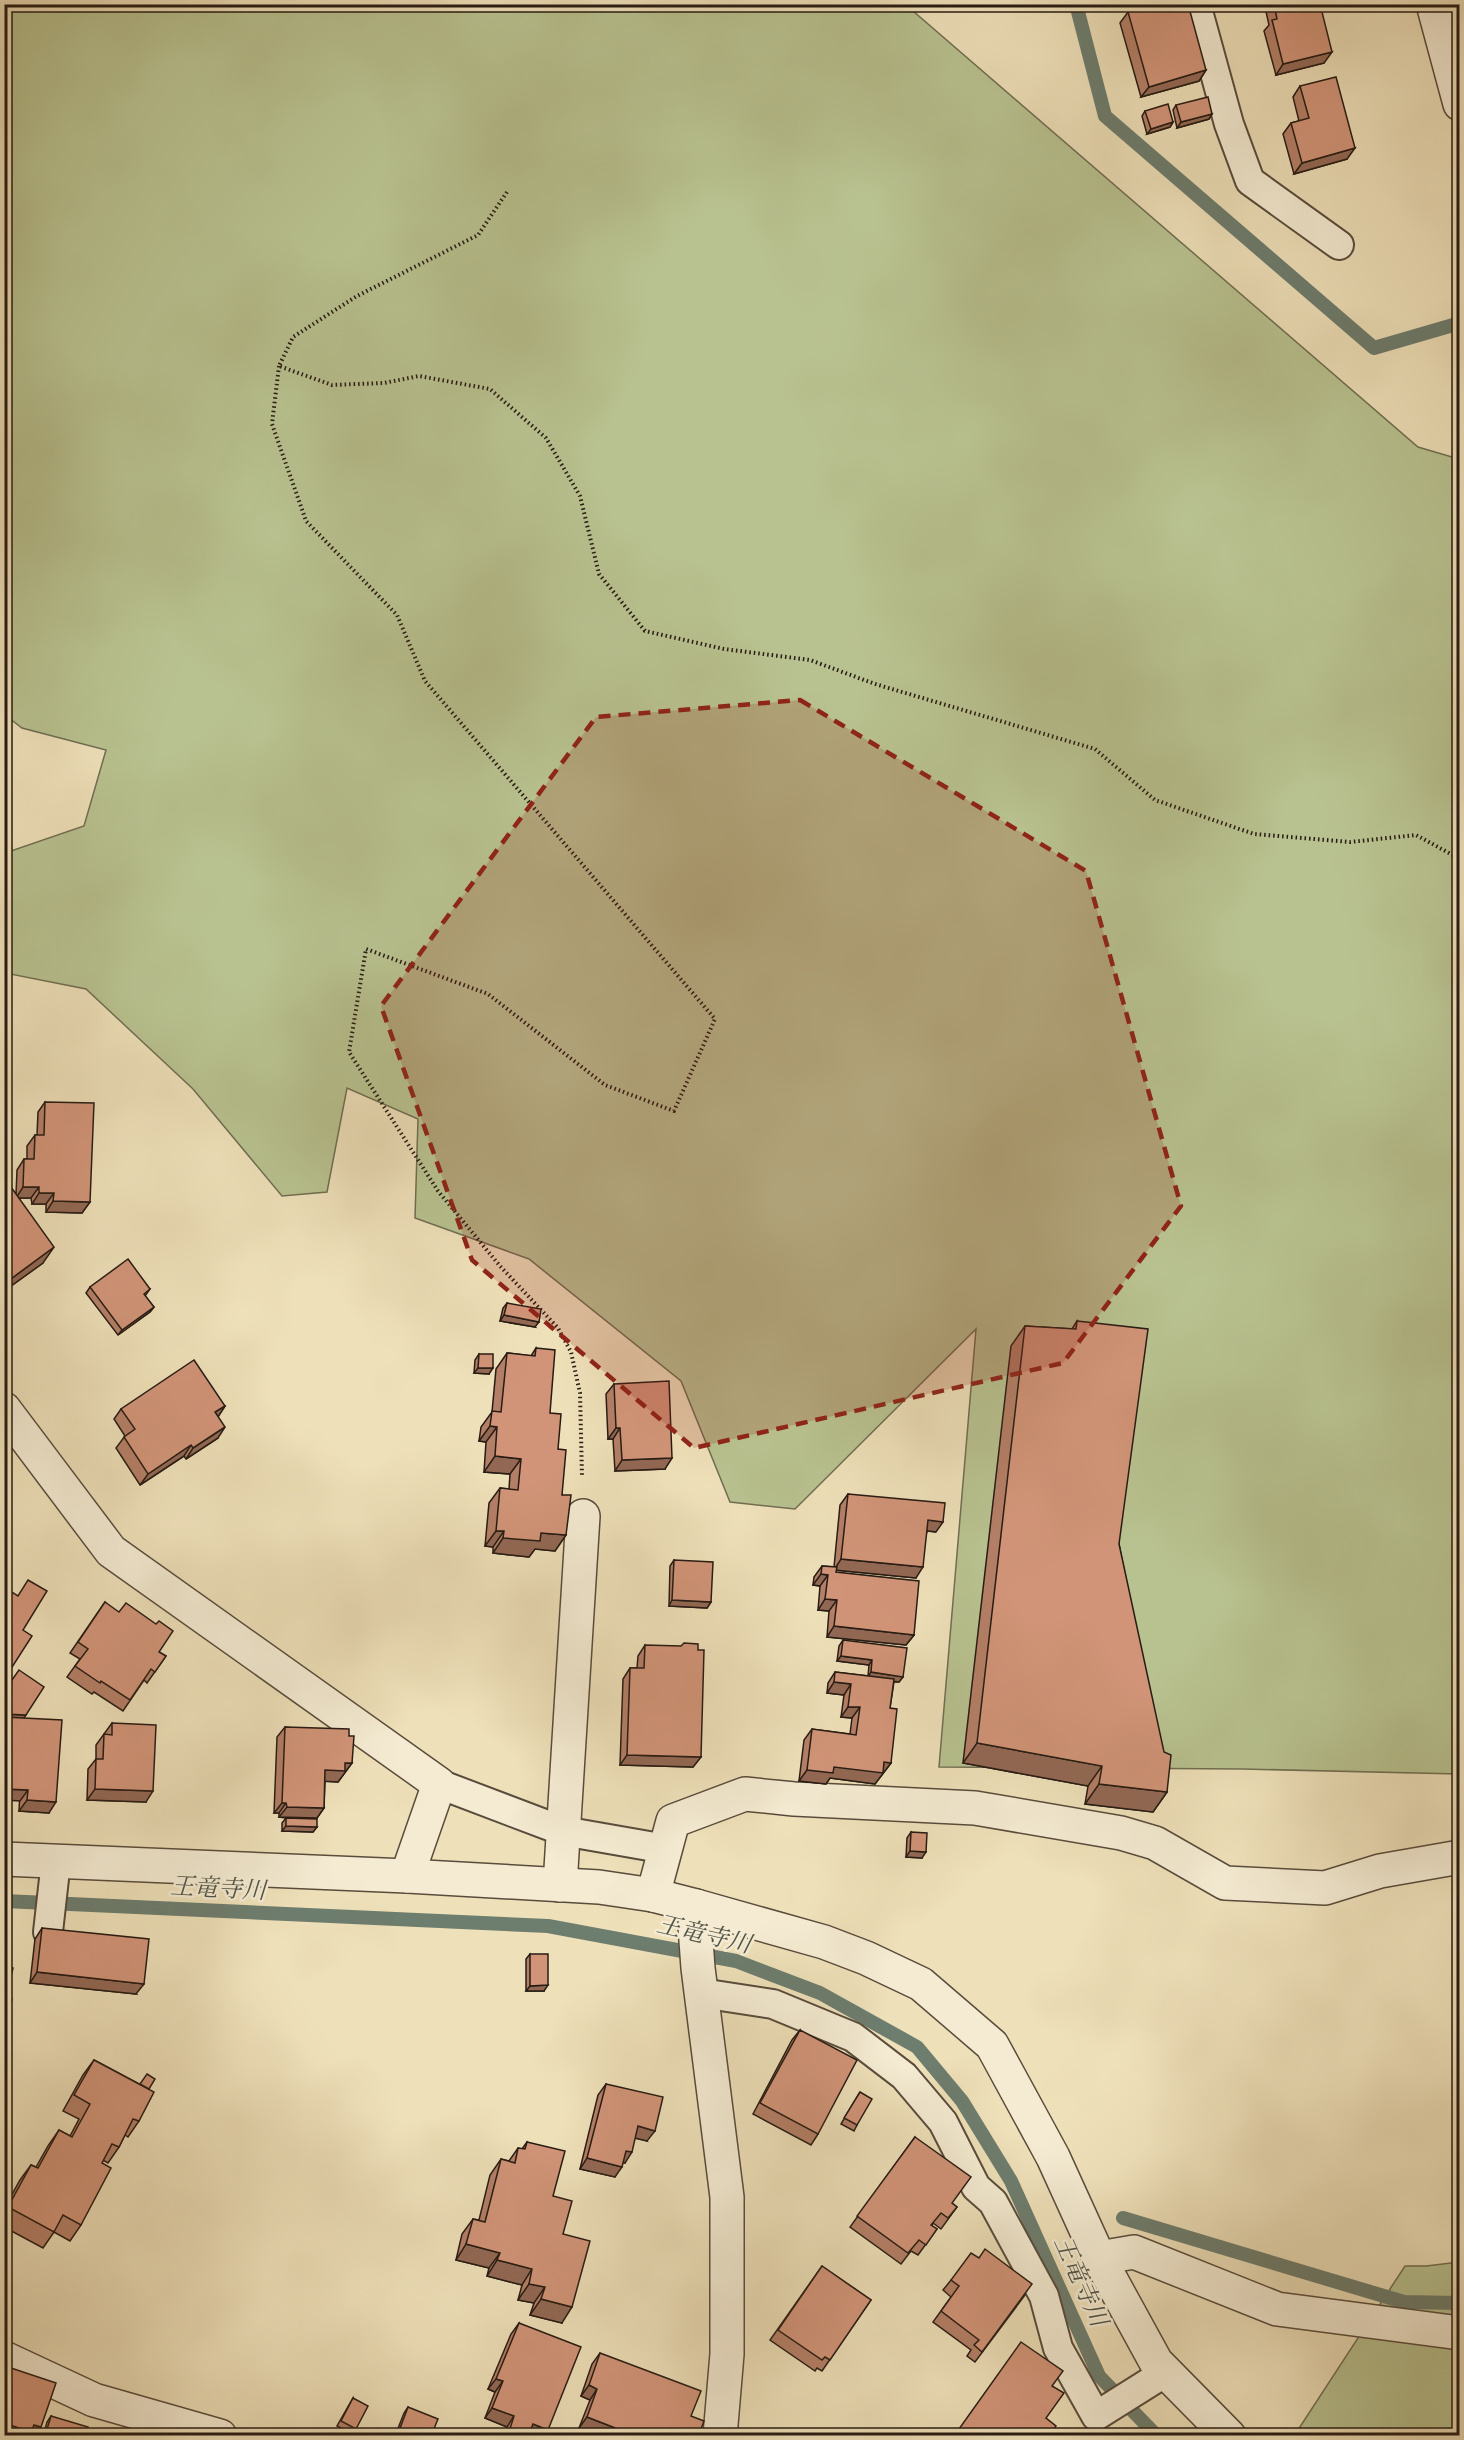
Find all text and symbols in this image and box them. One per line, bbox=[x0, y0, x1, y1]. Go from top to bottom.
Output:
water label: 王竜寺川 bbox=[169, 1871, 270, 1910]
water label: 王竜寺川 bbox=[653, 1909, 757, 1964]
water label: 王竜寺川 bbox=[1044, 2231, 1115, 2335]

